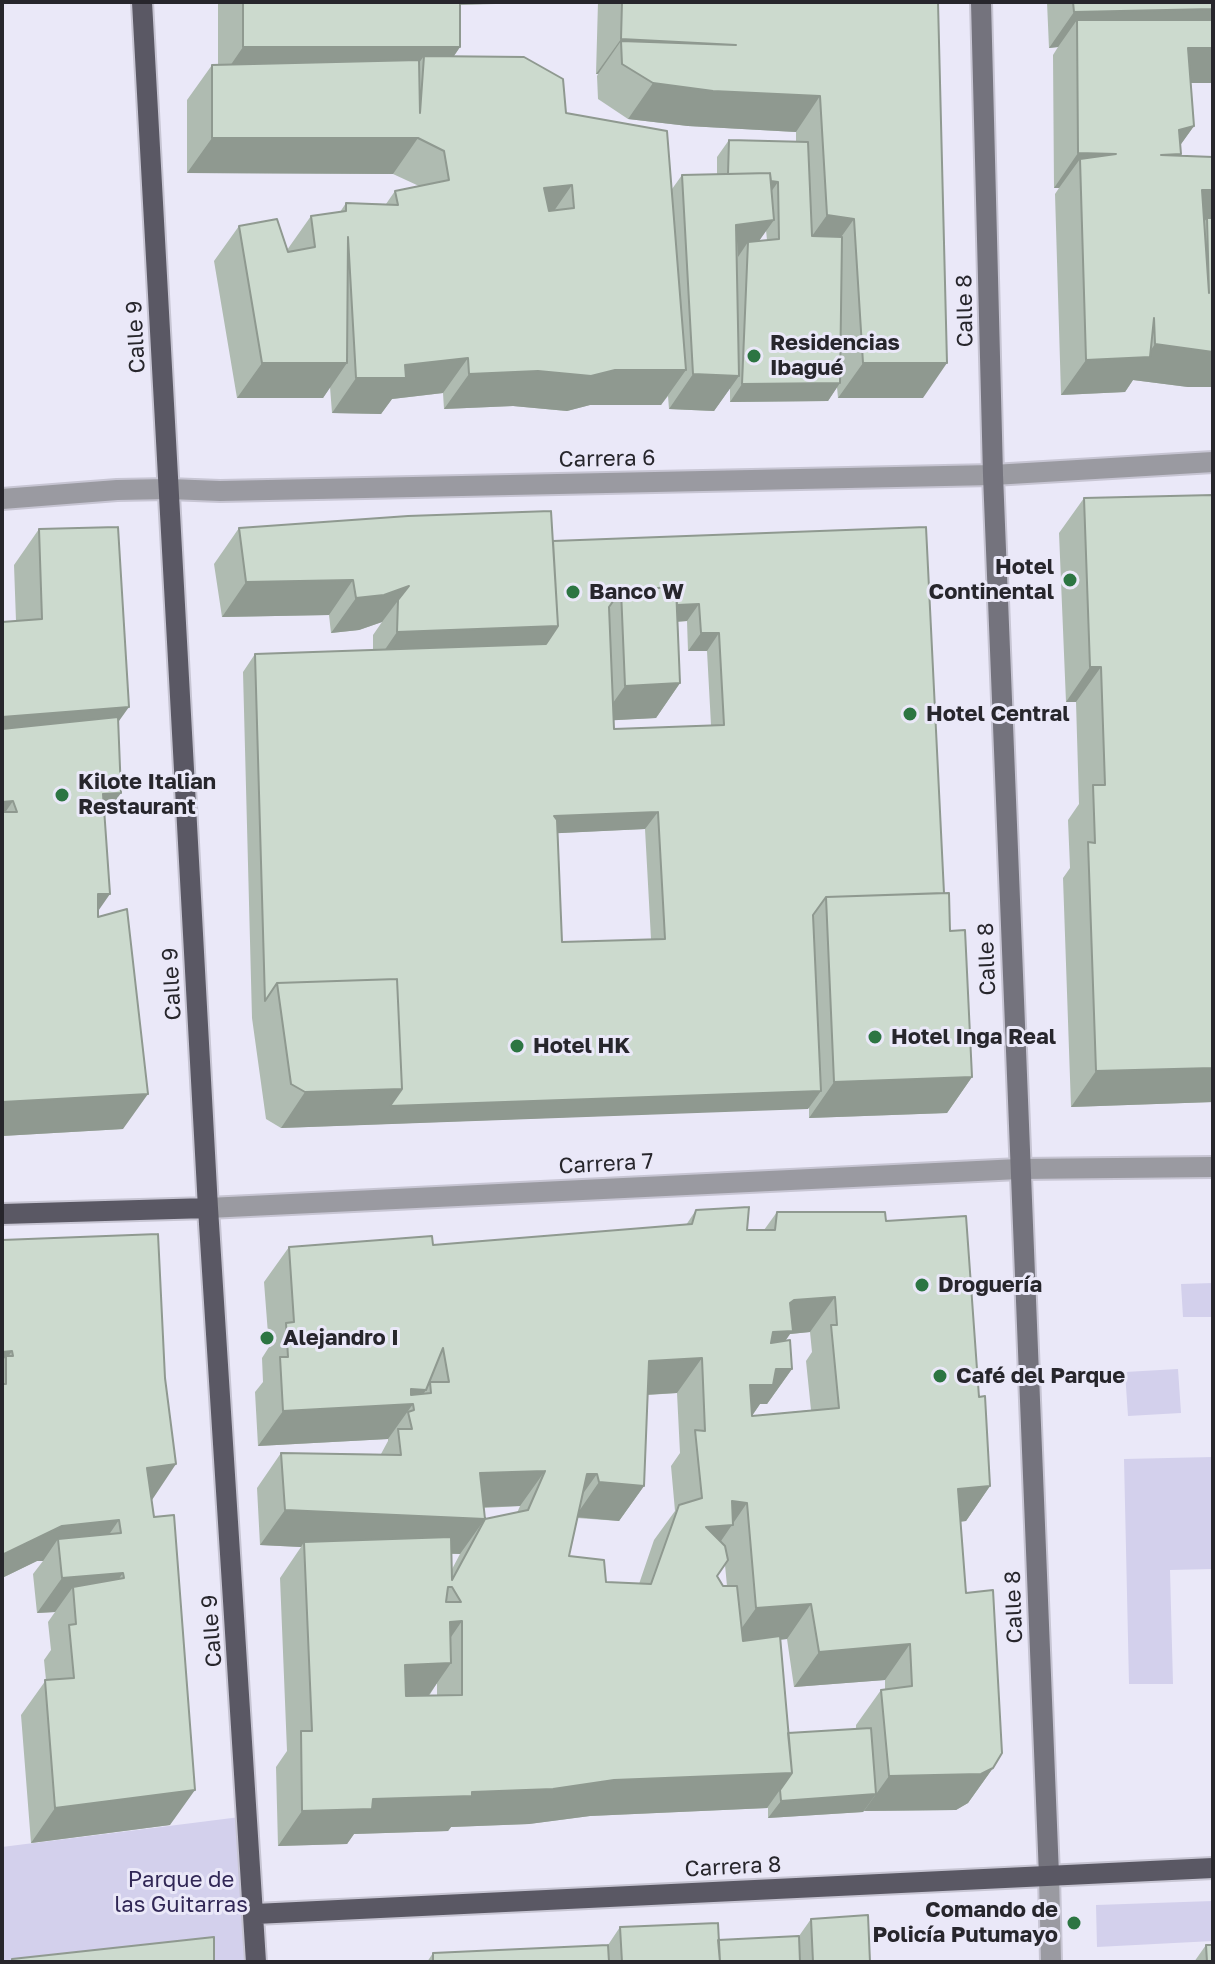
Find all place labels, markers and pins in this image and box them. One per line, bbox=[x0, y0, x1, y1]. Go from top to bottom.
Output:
place label: Residencias Ibagué bbox=[770, 330, 900, 382]
marker: Residencias Ibagué bbox=[745, 347, 763, 365]
place label: Hotel Continental bbox=[929, 554, 1054, 606]
marker: Hotel Continental bbox=[1061, 571, 1079, 589]
place label: Banco W bbox=[589, 579, 684, 605]
marker: Banco W bbox=[564, 583, 582, 601]
place label: Hotel Central bbox=[926, 701, 1070, 727]
marker: Hotel Central bbox=[901, 705, 919, 723]
place label: Kilote Italian Restaurant bbox=[78, 769, 216, 820]
marker: Kilote Italian Restaurant bbox=[53, 786, 71, 804]
place label: Hotel Inga Real bbox=[891, 1024, 1056, 1050]
marker: Hotel Inga Real bbox=[866, 1028, 884, 1046]
place label: Hotel HK bbox=[533, 1033, 630, 1059]
marker: Hotel HK bbox=[508, 1037, 526, 1055]
place label: Droguería bbox=[938, 1272, 1042, 1298]
marker: Droguería bbox=[913, 1276, 931, 1294]
place label: Alejandro I bbox=[283, 1325, 399, 1351]
marker: Alejandro I bbox=[258, 1329, 276, 1347]
place label: Café del Parque bbox=[956, 1363, 1125, 1389]
marker: Café del Parque bbox=[931, 1367, 949, 1385]
place label: Comando de Policía Putumayo bbox=[873, 1897, 1058, 1948]
marker: Comando de Policía Putumayo bbox=[1065, 1914, 1083, 1932]

